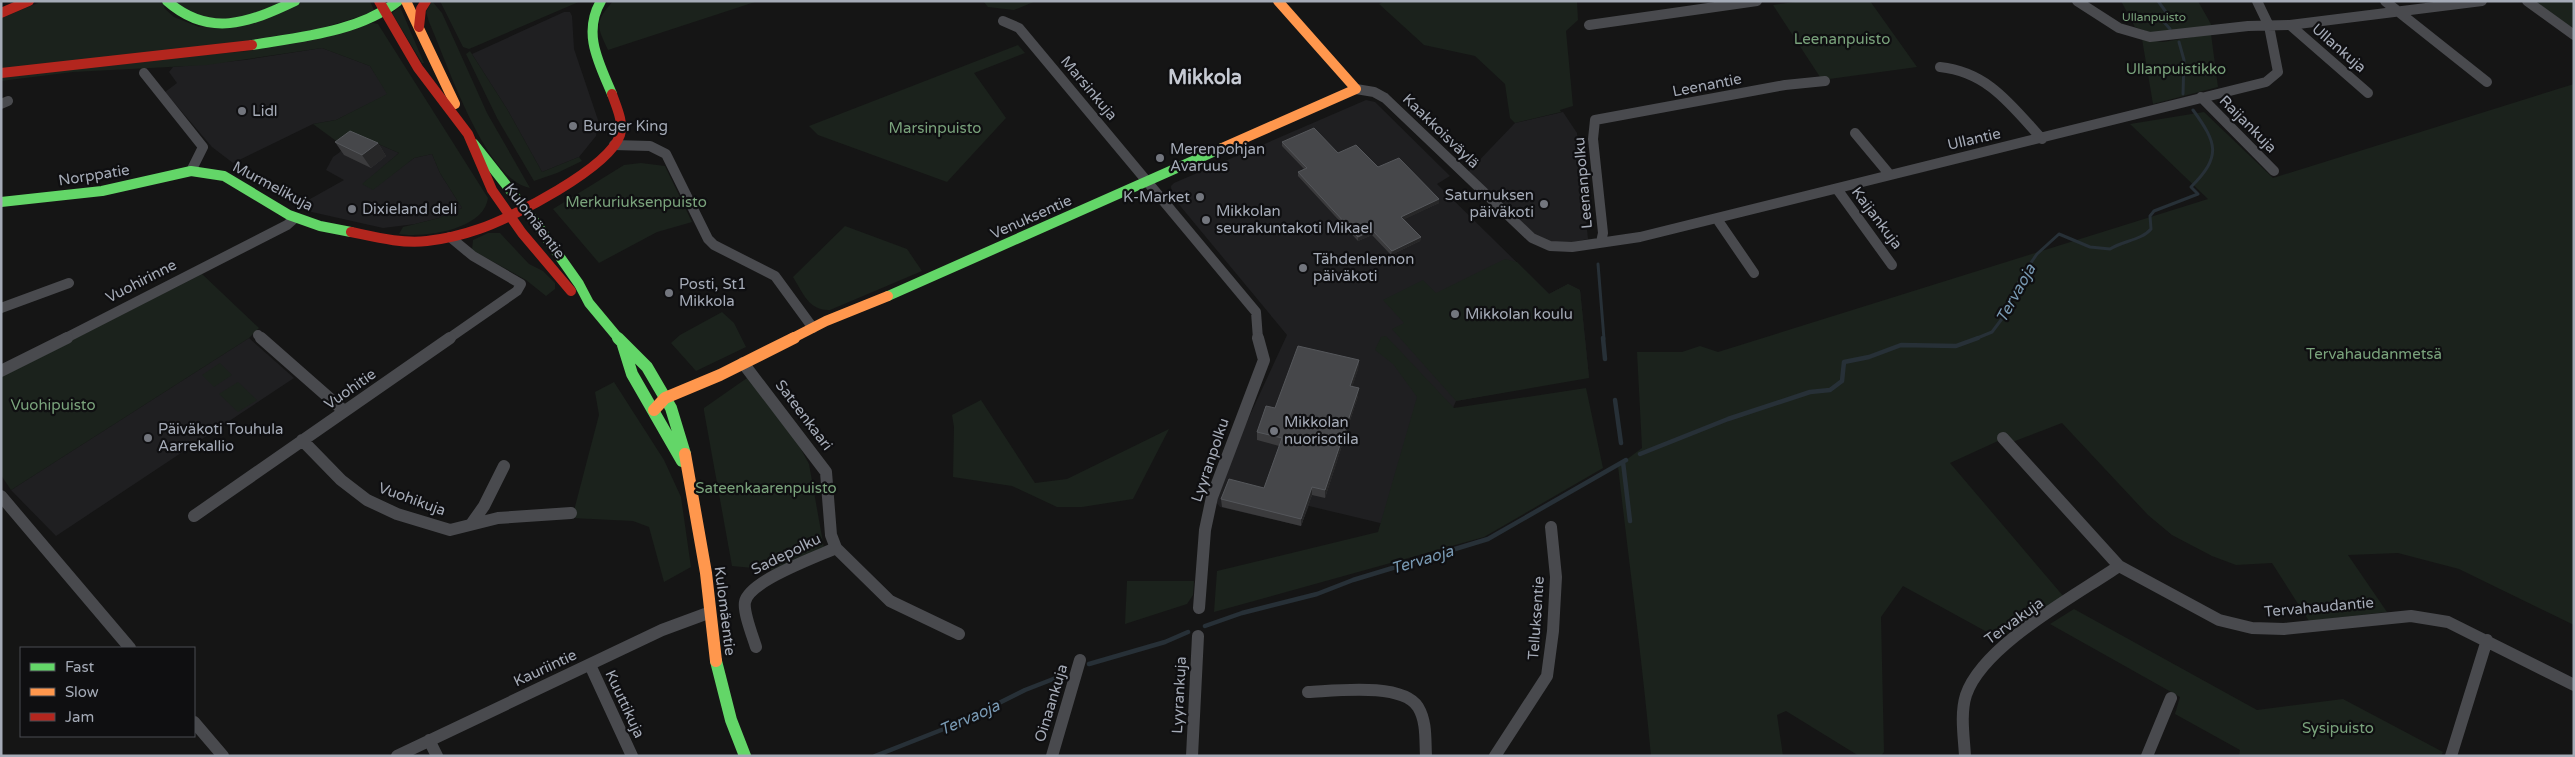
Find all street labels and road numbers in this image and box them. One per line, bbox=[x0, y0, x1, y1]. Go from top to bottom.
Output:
street label: Ullankuja bbox=[2308, 20, 2370, 76]
street label: Marsinkuja bbox=[1057, 52, 1121, 124]
street label: Leenantie bbox=[1671, 69, 1743, 101]
street label: Kaakkoisväylä bbox=[1399, 90, 1483, 172]
street label: Raijankuja bbox=[2216, 92, 2280, 156]
street label: Ullantie bbox=[1946, 124, 2002, 154]
street label: Leenanpolku bbox=[1570, 136, 1596, 230]
street label: Murmelikuja bbox=[230, 157, 316, 215]
street label: Norppatie bbox=[57, 160, 131, 190]
street label: Kulomäentie bbox=[501, 180, 569, 262]
street label: Kaijankuja bbox=[1848, 183, 1906, 253]
street label: Venuksentie bbox=[988, 191, 1074, 243]
street label: Vuohirinne bbox=[103, 255, 179, 307]
street label: Vuohitie bbox=[321, 365, 379, 413]
street label: Sateenkaari bbox=[772, 376, 836, 454]
street label: Lyyranpolku bbox=[1187, 416, 1233, 504]
street label: Vuohikuja bbox=[376, 478, 448, 520]
street label: Sadepolku bbox=[748, 529, 824, 579]
street label: Kulomäentie bbox=[711, 565, 739, 657]
street label: Telluksentie bbox=[1524, 575, 1548, 661]
street label: Tervahaudantie bbox=[2263, 593, 2375, 621]
street label: Tervakuja bbox=[1981, 594, 2047, 648]
street label: Kauriintie bbox=[511, 646, 579, 690]
street label: Lyyrankuja bbox=[1168, 656, 1190, 734]
street label: Oinaankuja bbox=[1031, 662, 1071, 744]
street label: Kuuttikuja bbox=[601, 667, 649, 741]

